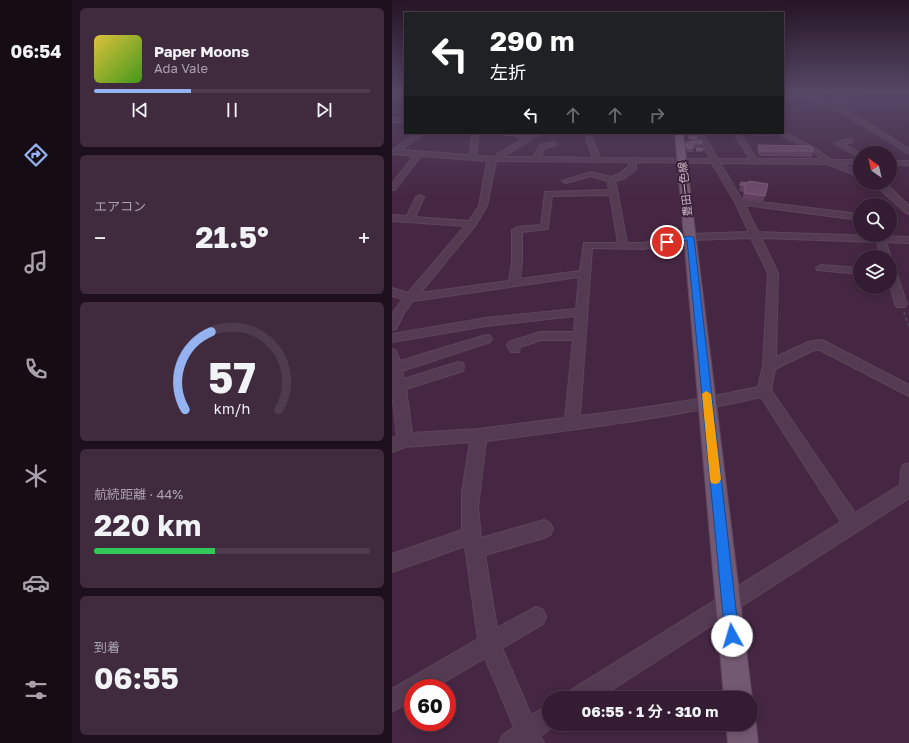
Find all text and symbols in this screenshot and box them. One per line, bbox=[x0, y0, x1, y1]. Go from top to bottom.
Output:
text: 290 m bbox=[490, 24, 575, 57]
icon: left bbox=[424, 28, 476, 80]
text: 06:54 bbox=[10, 40, 62, 62]
text: Paper Moons bbox=[154, 42, 249, 60]
text: Ada Vale bbox=[154, 60, 208, 76]
text: 左折 bbox=[490, 61, 526, 83]
icon: previous bbox=[129, 99, 151, 121]
icon: pause bbox=[221, 99, 243, 121]
icon: next bbox=[313, 99, 335, 121]
icon: left bbox=[520, 104, 542, 126]
icon: ahead bbox=[562, 104, 584, 126]
icon: ahead bbox=[604, 104, 626, 126]
icon: right bbox=[646, 104, 668, 126]
icon: directions bbox=[22, 141, 50, 169]
north arrow bbox=[853, 146, 897, 190]
map controls bbox=[853, 146, 897, 294]
street label: 豊田一色線 bbox=[675, 161, 694, 217]
text: エアコン bbox=[94, 198, 146, 214]
button: search bbox=[853, 198, 897, 242]
text: 21.5° bbox=[195, 219, 269, 255]
text: − bbox=[94, 224, 106, 251]
text: + bbox=[358, 224, 370, 251]
pin bbox=[650, 225, 684, 259]
icon: arrive bbox=[656, 231, 678, 253]
icon: music bbox=[22, 248, 50, 276]
button: layers bbox=[853, 250, 897, 294]
text: 57 bbox=[208, 351, 256, 401]
icon: phone bbox=[22, 355, 50, 383]
text: km/h bbox=[214, 399, 250, 416]
icon: climate bbox=[22, 462, 50, 490]
text: 航続距離 · 44% bbox=[94, 486, 183, 502]
text: 220 km bbox=[94, 507, 201, 543]
icon: car bbox=[22, 569, 50, 597]
position arrow bbox=[711, 615, 753, 657]
text: 到着 bbox=[94, 639, 120, 655]
text: 06:55 bbox=[94, 660, 179, 696]
icon: filters bbox=[22, 676, 50, 704]
speed limit sign: 60 bbox=[404, 679, 456, 731]
text: 06:55 · 1 分 · 310 m bbox=[582, 702, 718, 720]

